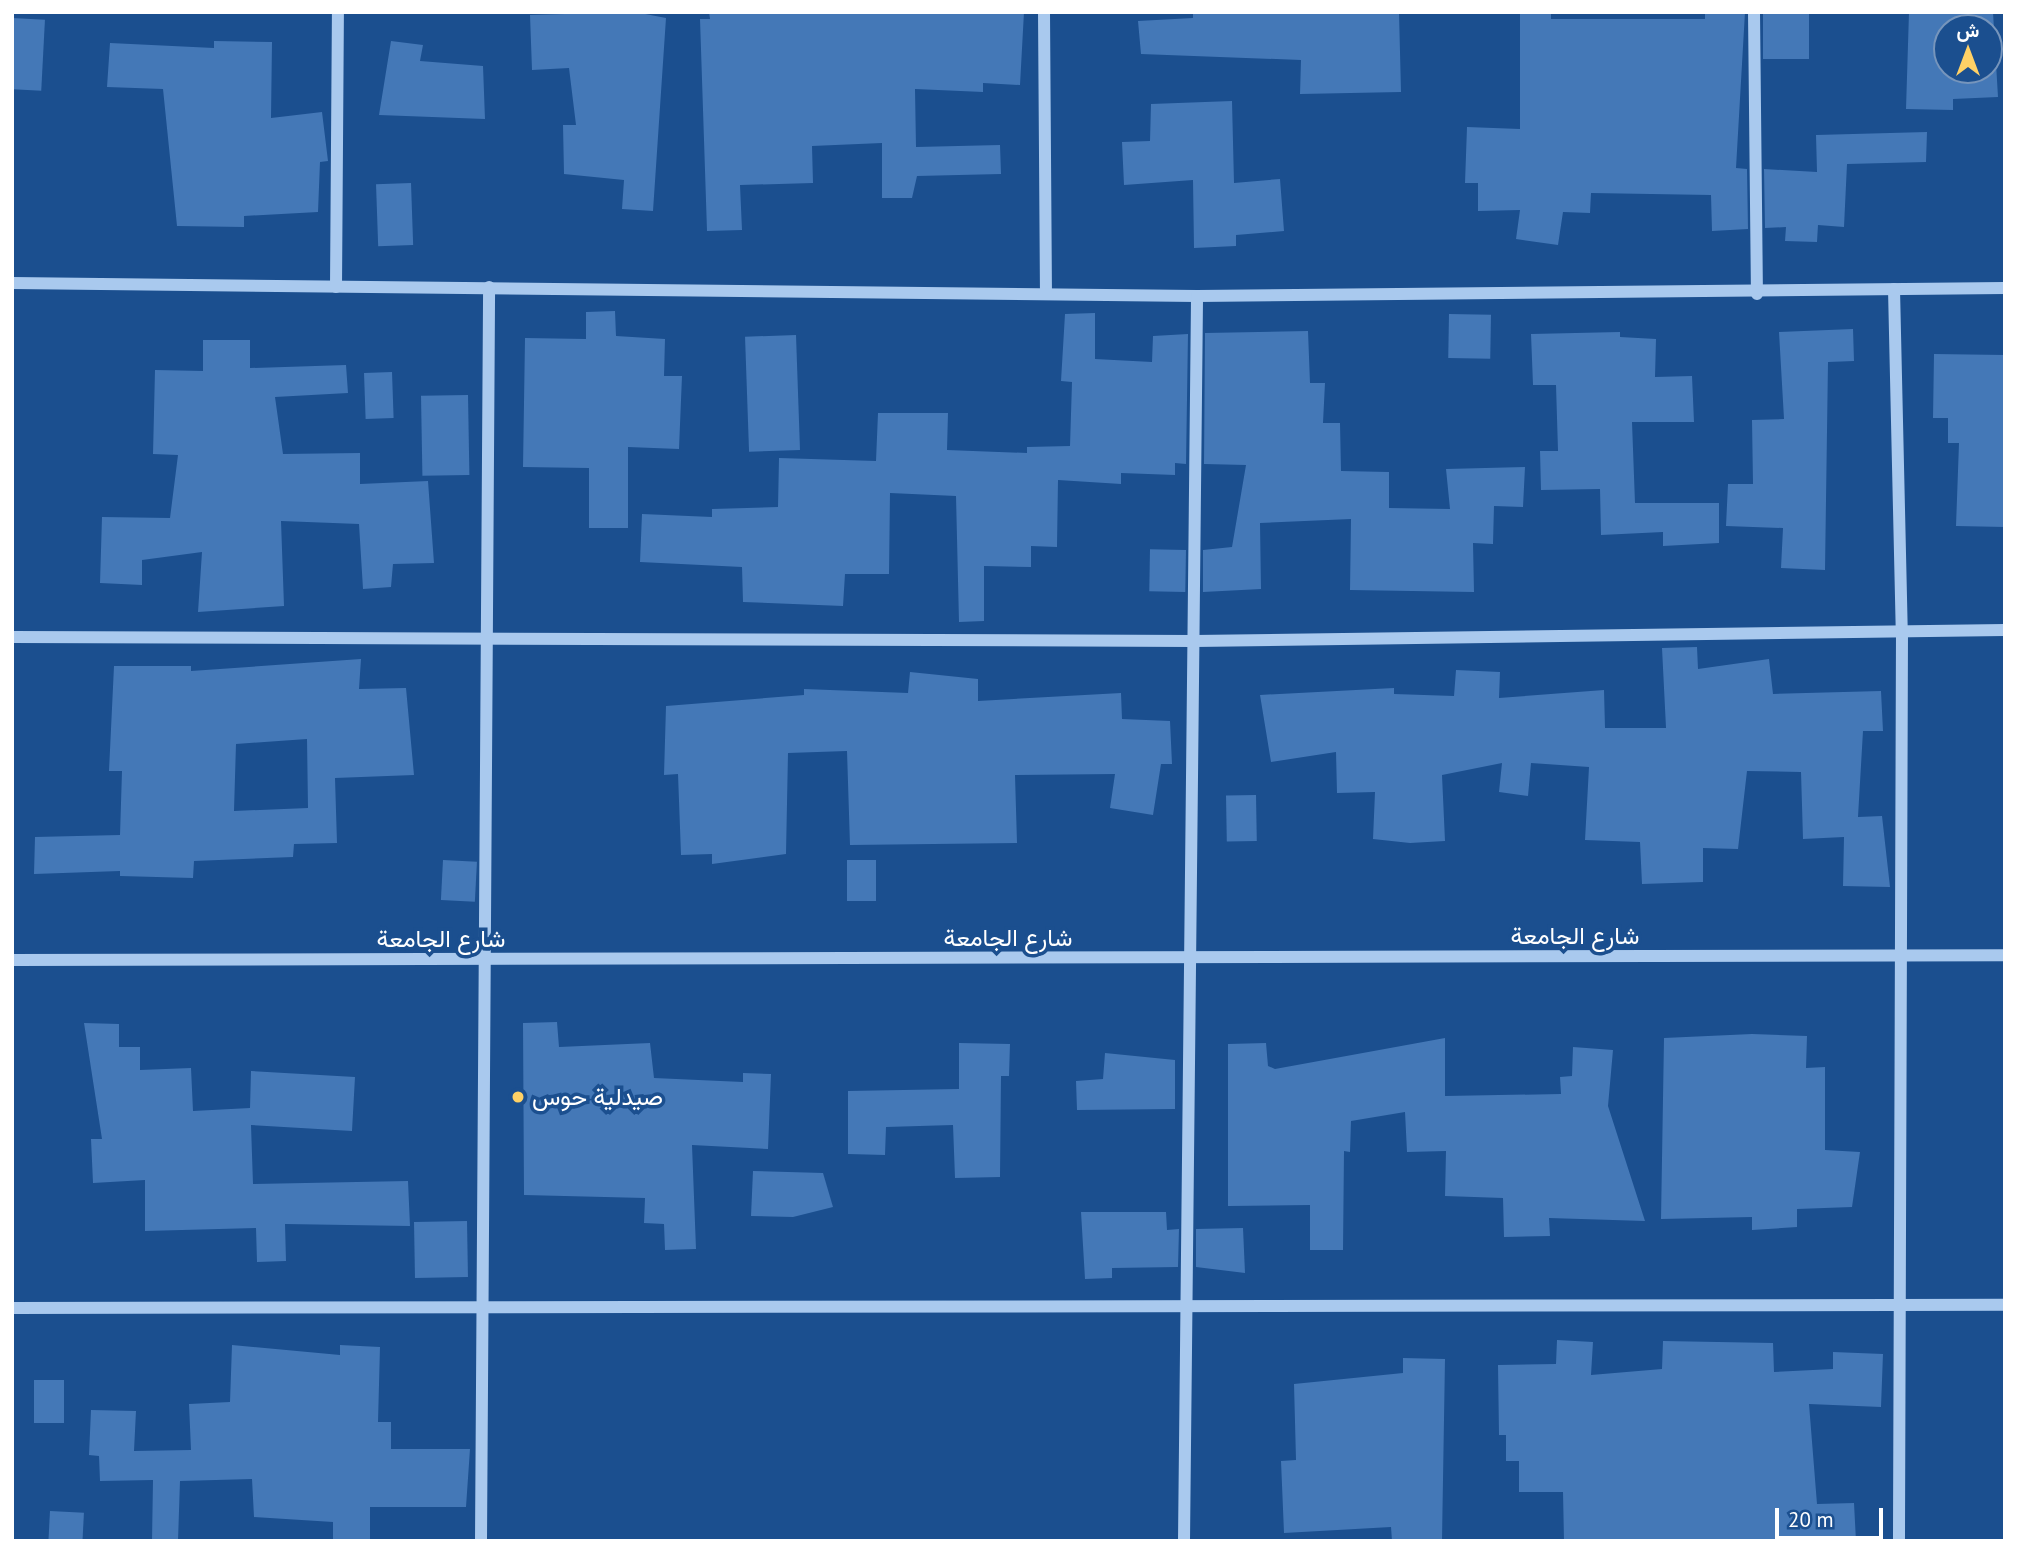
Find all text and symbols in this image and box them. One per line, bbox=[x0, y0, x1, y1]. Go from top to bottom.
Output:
north arrow bbox=[1933, 14, 2003, 84]
text: ش bbox=[1957, 18, 1979, 42]
street label: شارع الجامعة bbox=[1511, 922, 1639, 950]
street label: شارع الجامعة bbox=[944, 924, 1072, 952]
street label: شارع الجامعة bbox=[377, 925, 505, 953]
place label: صيدلية حوس bbox=[532, 1083, 663, 1111]
marker: صيدلية حوس bbox=[510, 1089, 526, 1105]
scale bar bbox=[1779, 1494, 1888, 1538]
text: 20 m bbox=[1788, 1506, 1834, 1533]

